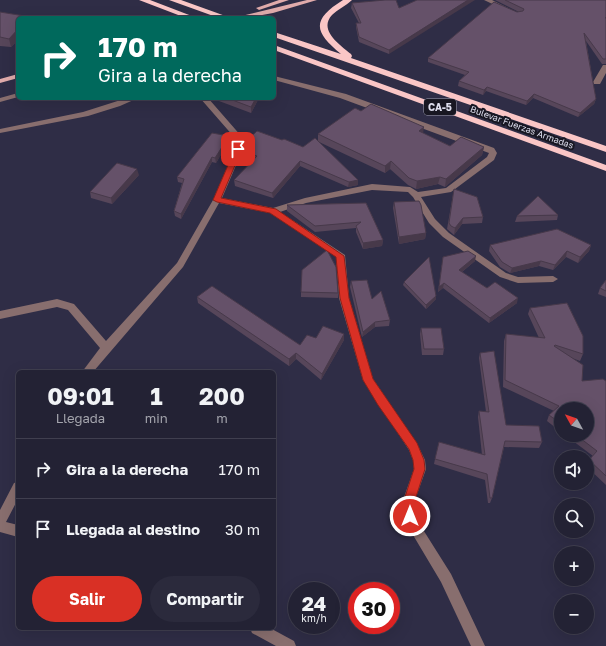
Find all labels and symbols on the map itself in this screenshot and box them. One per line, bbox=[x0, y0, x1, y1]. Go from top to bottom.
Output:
road number: CA-5 bbox=[424, 99, 456, 115]
street label: Bulevar Fuerzas Armadas bbox=[469, 103, 575, 151]
pin bbox=[221, 132, 255, 166]
north arrow bbox=[554, 402, 594, 442]
position arrow bbox=[389, 495, 431, 537]
speed limit sign: 30 bbox=[348, 582, 400, 634]

